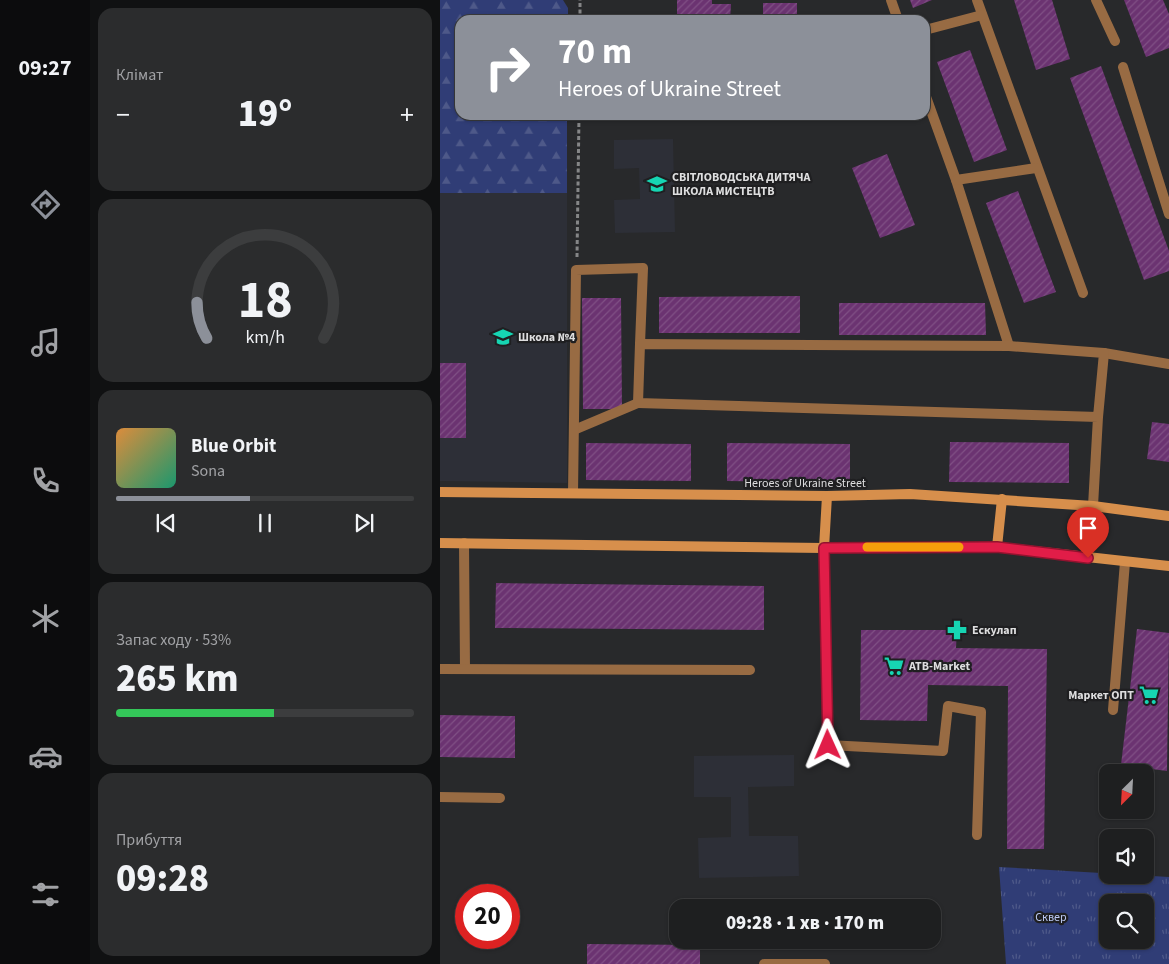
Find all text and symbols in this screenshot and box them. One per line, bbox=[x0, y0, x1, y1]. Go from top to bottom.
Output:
text: 70 m bbox=[558, 27, 632, 77]
icon: right bbox=[475, 35, 540, 100]
text: 09:27 bbox=[18, 52, 72, 84]
text: Клімат bbox=[116, 64, 163, 86]
text: Heroes of Ukraine Street bbox=[558, 73, 781, 105]
text: 19° bbox=[238, 87, 292, 141]
text: − bbox=[116, 95, 130, 135]
text: + bbox=[400, 95, 414, 135]
place label: СВІТЛОВОДСЬКА ДИТЯЧА ШКОЛА МИСТЕЦТВ bbox=[672, 169, 811, 200]
school or university icon: СВІТЛОВОДСЬКА ДИТЯЧА ШКОЛА МИСТЕЦТВ bbox=[646, 173, 668, 195]
icon: directions bbox=[28, 187, 63, 222]
text: 18 bbox=[238, 264, 292, 338]
icon: music bbox=[28, 325, 63, 360]
text: km/h bbox=[245, 325, 285, 350]
school or university icon: Школа №4 bbox=[492, 326, 514, 348]
place label: Школа №4 bbox=[518, 329, 576, 346]
text: Blue Orbit bbox=[191, 433, 276, 460]
text: Sona bbox=[191, 460, 225, 482]
icon: phone bbox=[28, 463, 63, 498]
street label: Heroes of Ukraine Street bbox=[744, 475, 866, 492]
pin bbox=[1067, 507, 1109, 558]
icon: previous bbox=[152, 509, 180, 537]
icon: pause bbox=[251, 509, 279, 537]
icon: next bbox=[350, 509, 378, 537]
icon: arrive bbox=[1074, 514, 1102, 542]
icon: climate bbox=[28, 601, 63, 636]
pharmacy icon: Ескулап bbox=[946, 619, 968, 641]
place label: Ескулап bbox=[972, 622, 1017, 639]
text: Запас ходу · 53% bbox=[116, 629, 231, 651]
text: 265 km bbox=[116, 652, 238, 706]
supermarket icon: ATB-Market bbox=[883, 655, 905, 677]
place label: ATB-Market bbox=[908, 658, 970, 675]
supermarket icon: Маркет ОПТ bbox=[1138, 684, 1160, 706]
place label: Маркет ОПТ bbox=[1068, 687, 1134, 704]
position arrow bbox=[801, 718, 853, 770]
icon: car bbox=[28, 739, 63, 774]
north arrow bbox=[1099, 764, 1154, 819]
map controls bbox=[1099, 764, 1154, 949]
text: Прибуття bbox=[116, 829, 182, 851]
button: sound bbox=[1099, 829, 1154, 884]
text: 09:28 bbox=[116, 852, 209, 906]
icon: filters bbox=[28, 877, 63, 912]
speed limit sign: 20 bbox=[455, 884, 520, 949]
button: search bbox=[1099, 894, 1154, 949]
park label: Сквер bbox=[1035, 909, 1067, 926]
text: 09:28 · 1 хв · 170 m bbox=[726, 910, 884, 937]

